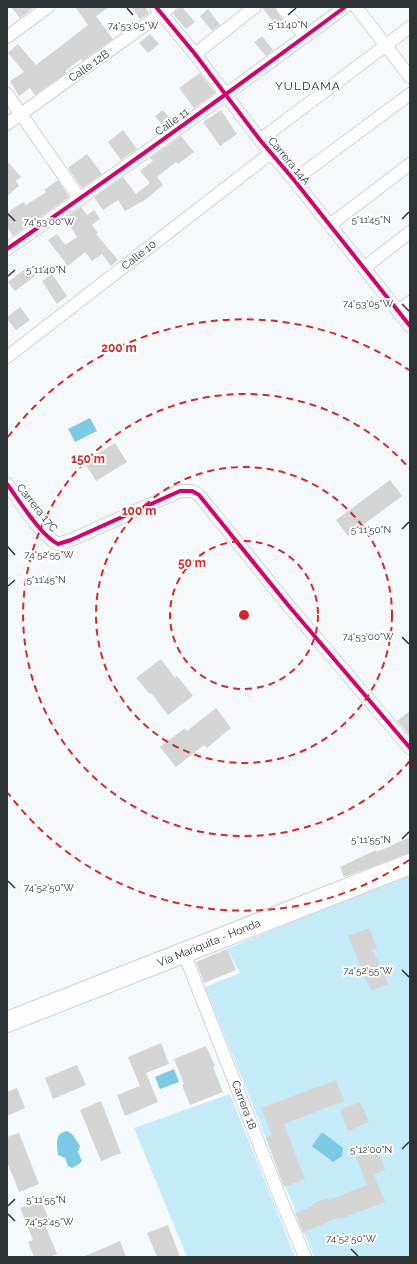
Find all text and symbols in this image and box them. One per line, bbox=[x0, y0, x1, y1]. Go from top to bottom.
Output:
text: 5°11'40"N bbox=[268, 19, 308, 30]
text: 74°53'05"W bbox=[108, 20, 159, 31]
street label: Calle 12B bbox=[66, 47, 112, 85]
district label: YULDAMA bbox=[275, 79, 341, 93]
street label: Calle 11 bbox=[153, 105, 192, 138]
street label: Carrera 14A bbox=[265, 134, 313, 188]
text: 5°11'45"N bbox=[351, 214, 391, 225]
text: 74°53'00"W bbox=[24, 216, 75, 227]
street label: Calle 10 bbox=[119, 237, 159, 273]
text: 5°11'40"N bbox=[26, 264, 66, 275]
text: 74°53'05"W bbox=[343, 298, 394, 309]
text: 200 m bbox=[101, 341, 137, 355]
text: 150 m bbox=[71, 452, 105, 466]
street label: Carrera 17C bbox=[14, 481, 61, 535]
text: 100 m bbox=[122, 504, 156, 518]
text: 5°11'50"N bbox=[351, 524, 391, 535]
text: 74°52'55"W bbox=[24, 549, 74, 560]
text: 50 m bbox=[178, 556, 206, 570]
text: 5°11'45"N bbox=[26, 574, 66, 585]
centre of rings bbox=[237, 608, 251, 622]
text: 74°53'00"W bbox=[343, 631, 394, 642]
text: 5°11'55"N bbox=[351, 834, 391, 845]
text: 74°52'50"W bbox=[24, 882, 75, 893]
street label: Vía Mariquita - Honda bbox=[156, 916, 262, 970]
text: 74°52'55"W bbox=[343, 965, 393, 976]
street label: Carrera 18 bbox=[229, 1079, 259, 1131]
text: 5°12'00"N bbox=[350, 1144, 392, 1155]
text: 5°11'55"N bbox=[26, 1194, 66, 1205]
text: 74°52'45"W bbox=[25, 1216, 74, 1227]
text: 74°52'50"W bbox=[326, 1233, 377, 1244]

